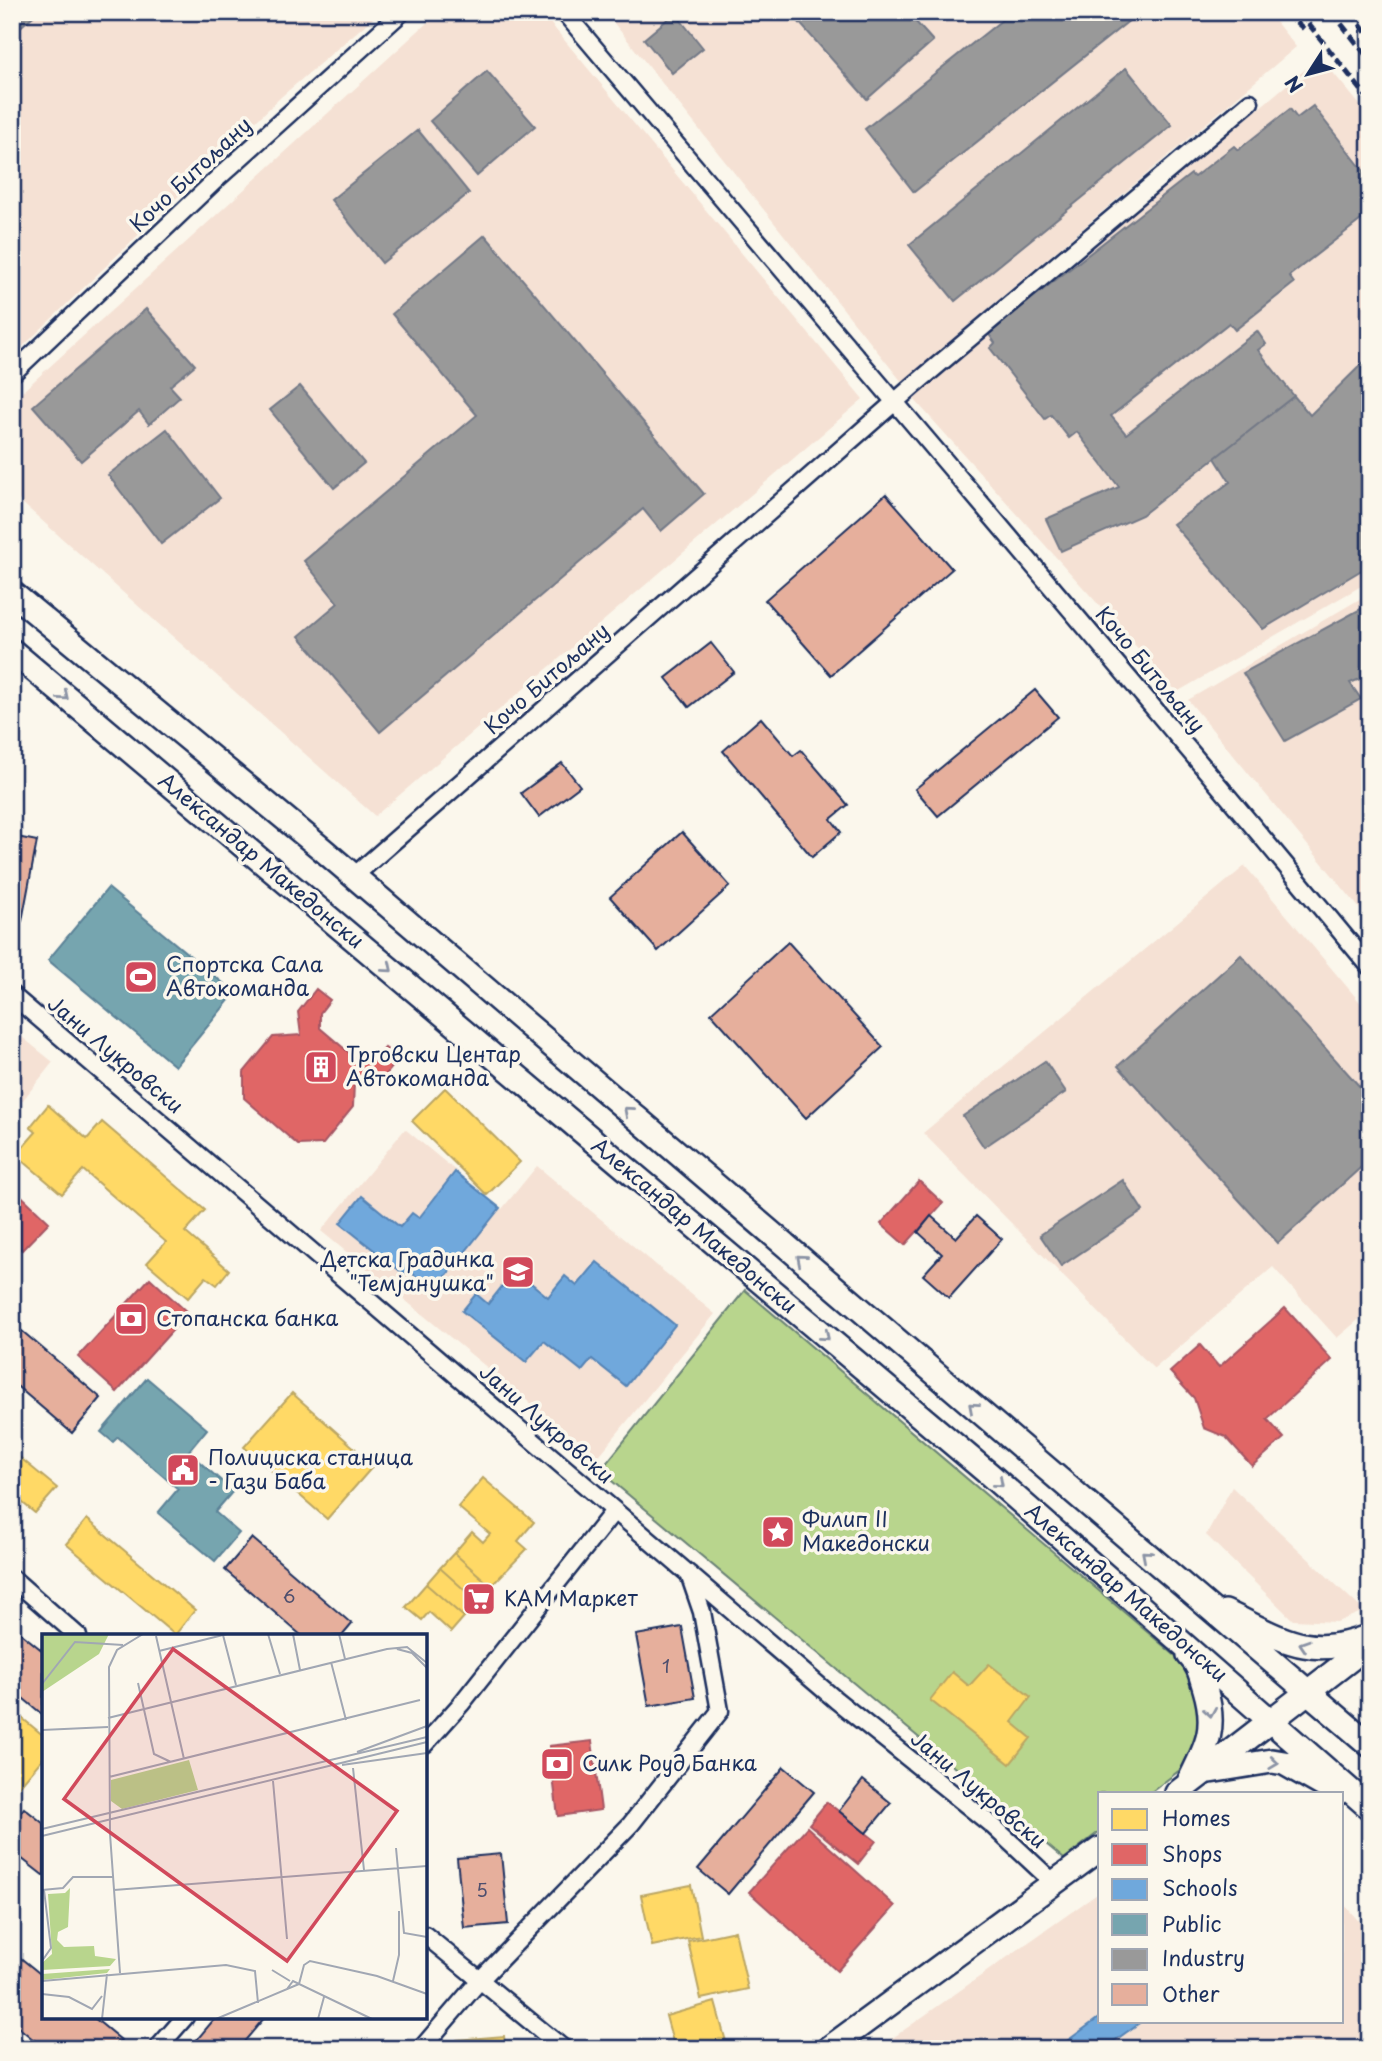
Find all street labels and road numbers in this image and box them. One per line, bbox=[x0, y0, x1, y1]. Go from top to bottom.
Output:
street label: Кочо Битољану bbox=[121, 108, 258, 239]
street label: Кочо Битољану bbox=[1089, 598, 1214, 739]
street label: Кочо Битољану bbox=[476, 614, 615, 741]
street label: Александар Македонски bbox=[153, 764, 372, 955]
street label: Јани Лукровски bbox=[41, 987, 191, 1120]
street label: Александар Македонски bbox=[586, 1129, 805, 1320]
street label: Јани Лукровски bbox=[473, 1355, 622, 1490]
street label: Александар Македонски bbox=[1019, 1494, 1236, 1689]
street label: Јани Лукровски bbox=[904, 1722, 1054, 1855]

